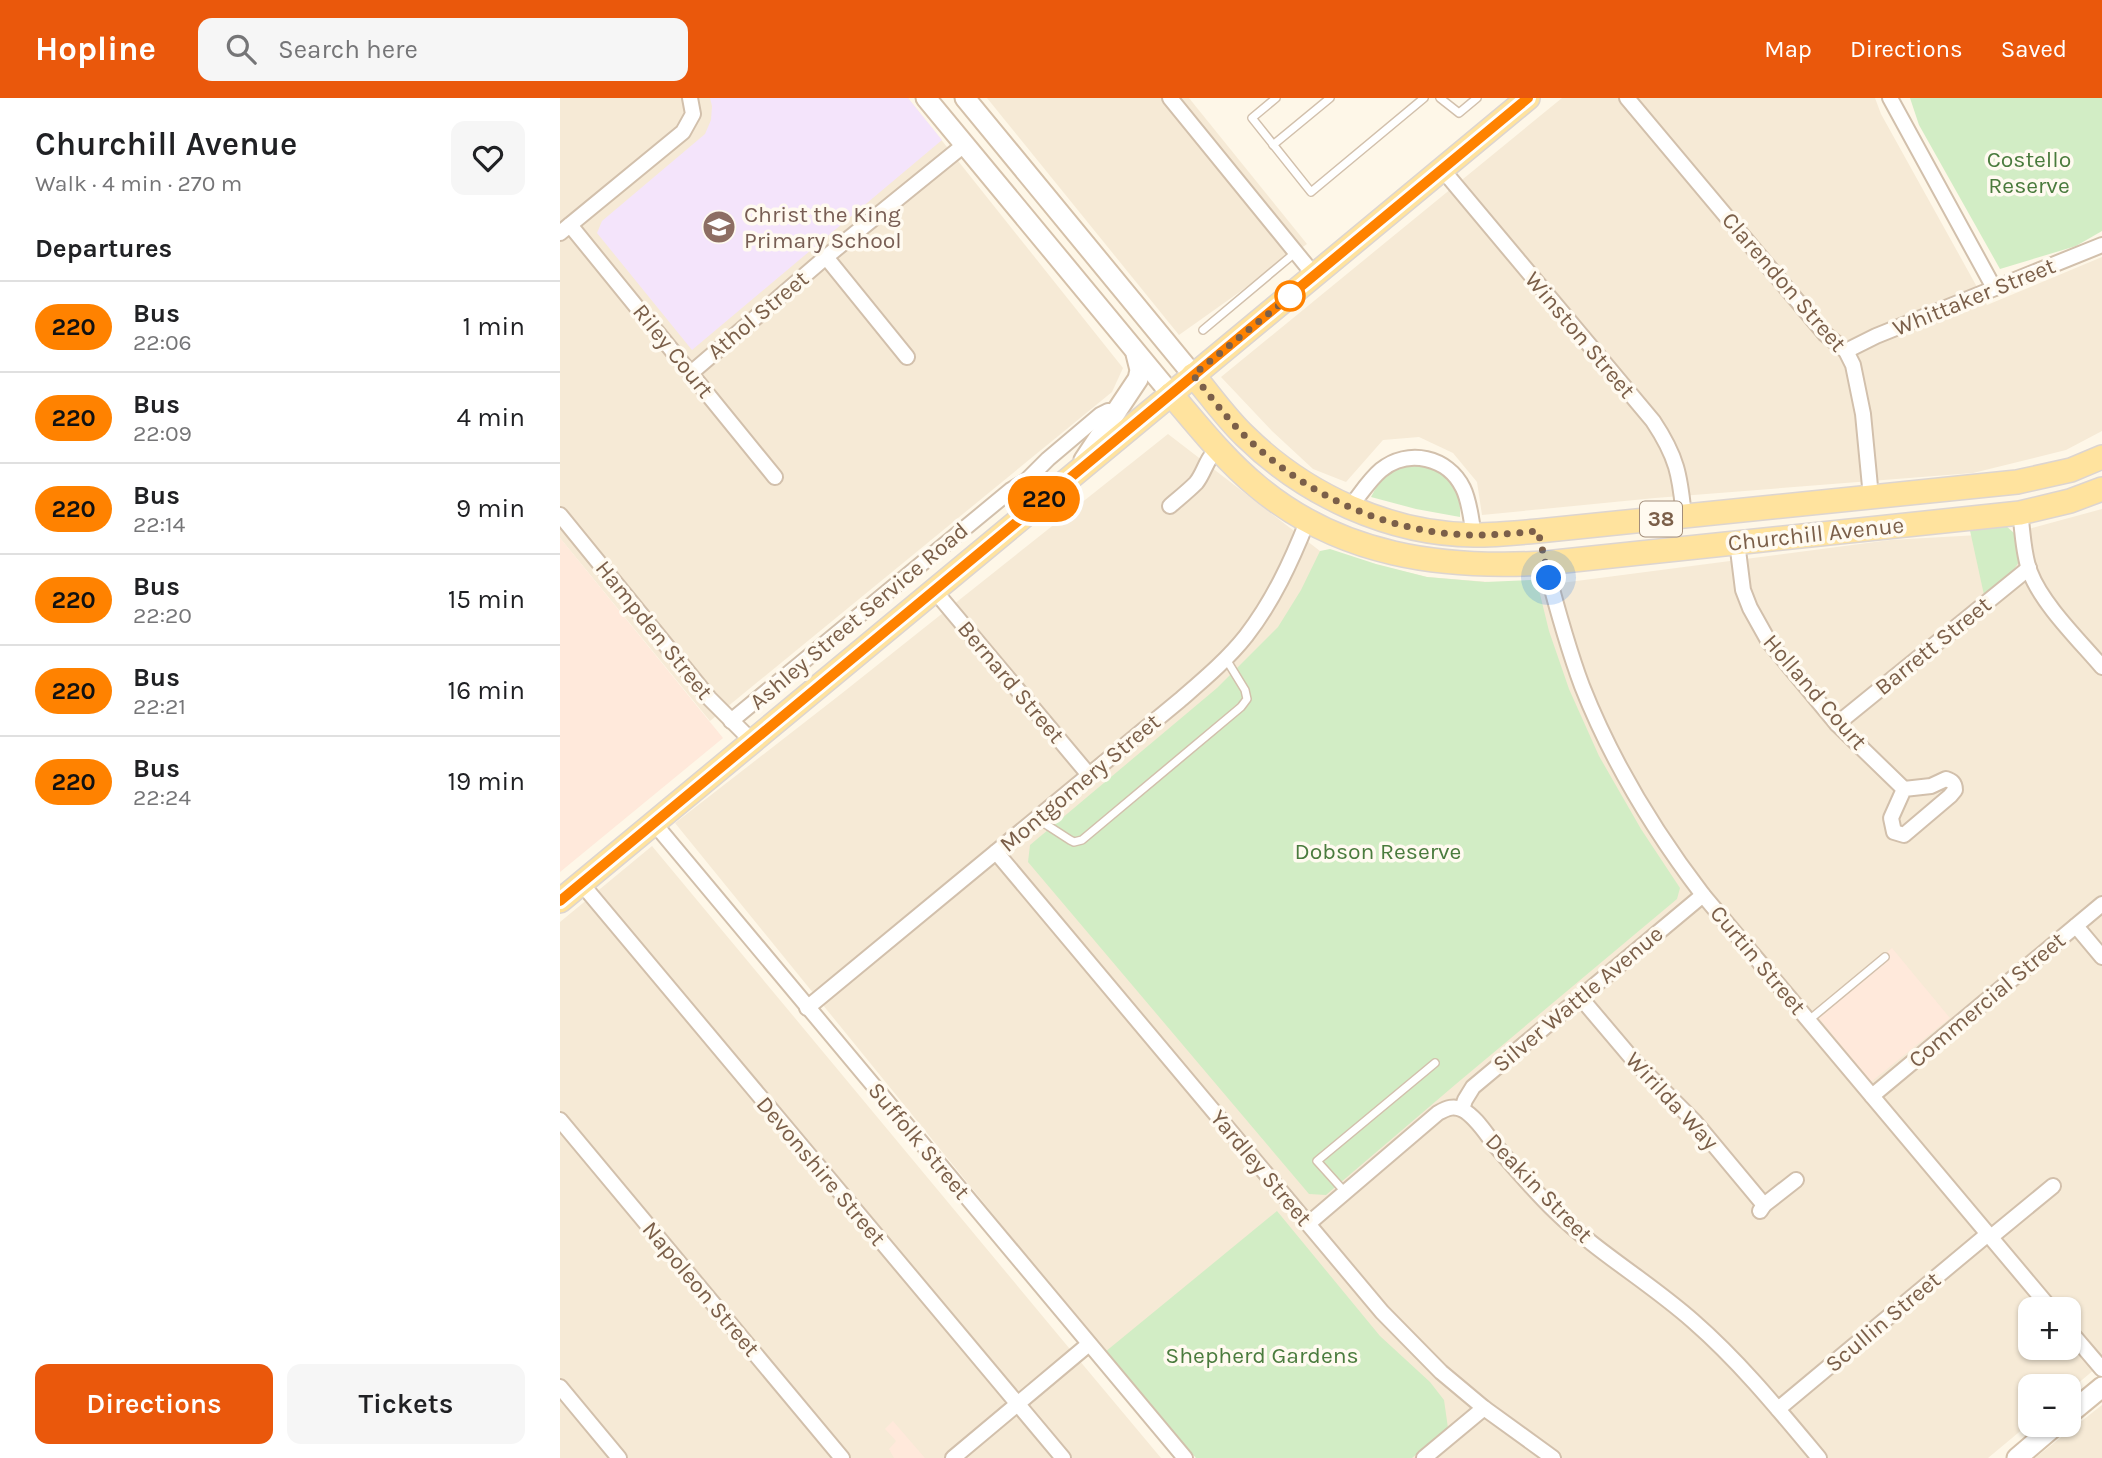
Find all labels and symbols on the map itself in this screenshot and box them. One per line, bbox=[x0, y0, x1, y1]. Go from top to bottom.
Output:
park label: Costello Reserve bbox=[1987, 146, 2071, 199]
place label: Christ the King Primary School bbox=[744, 201, 902, 254]
street label: Clarendon Street bbox=[1716, 207, 1852, 357]
school or university icon: Christ the King Primary School bbox=[700, 208, 738, 246]
street label: Whittaker Street bbox=[1889, 252, 2060, 342]
street label: Athol Street bbox=[702, 265, 814, 365]
street label: Winston Street bbox=[1519, 266, 1641, 404]
unlabelled marker bbox=[1275, 281, 1305, 311]
street label: Riley Court bbox=[627, 299, 719, 404]
line badge: 220 bbox=[1004, 476, 1084, 522]
road number: 38 bbox=[1640, 502, 1682, 536]
street label: Churchill Avenue bbox=[1727, 511, 1905, 557]
street label: Ashley Street Service Road bbox=[744, 517, 974, 715]
street label: Hampden Street bbox=[590, 555, 718, 705]
your location bbox=[1531, 560, 1566, 595]
street label: Barrett Street bbox=[1870, 591, 1997, 701]
street label: Bernard Street bbox=[952, 615, 1070, 749]
street label: Holland Court bbox=[1758, 629, 1873, 755]
street label: Montgomery Street bbox=[994, 708, 1166, 858]
park label: Dobson Reserve bbox=[1295, 838, 1461, 865]
street label: Curtin Street bbox=[1704, 900, 1812, 1020]
street label: Silver Wattle Avenue bbox=[1488, 920, 1668, 1078]
street label: Commercial Street bbox=[1903, 926, 2071, 1073]
street label: Wirilda Way bbox=[1620, 1046, 1724, 1156]
street label: Suffolk Street bbox=[862, 1077, 976, 1205]
street label: Devonshire Street bbox=[751, 1091, 892, 1251]
street label: Yardley Street bbox=[1205, 1104, 1318, 1232]
street label: Deakin Street bbox=[1480, 1128, 1598, 1249]
street label: Napoleon Street bbox=[637, 1216, 765, 1362]
street label: Scullin Street bbox=[1820, 1266, 1946, 1378]
park label: Shepherd Gardens bbox=[1165, 1342, 1359, 1369]

